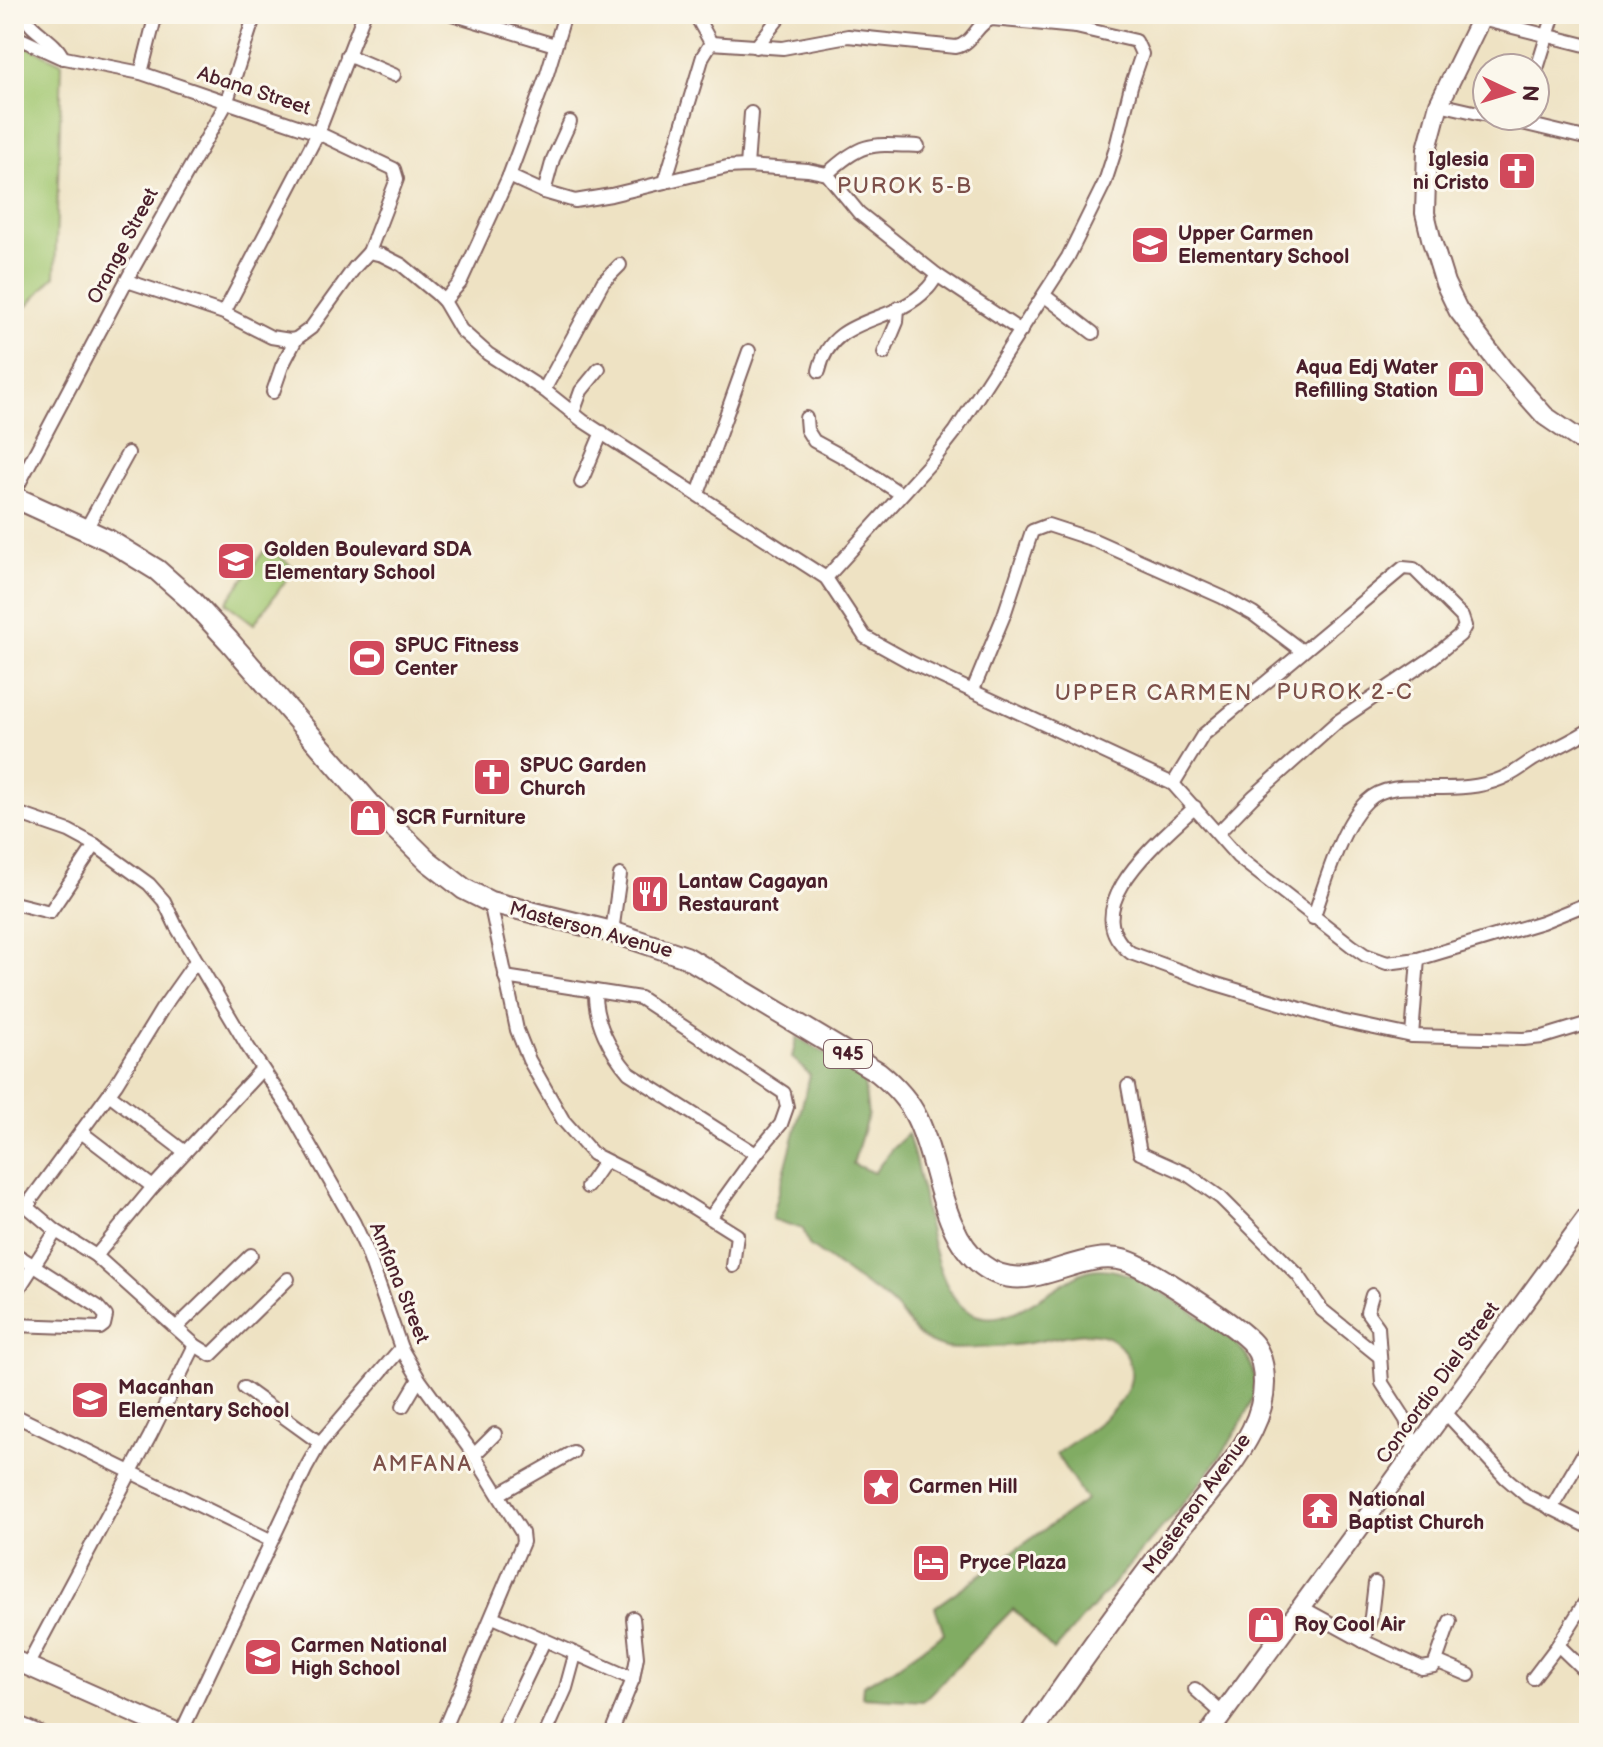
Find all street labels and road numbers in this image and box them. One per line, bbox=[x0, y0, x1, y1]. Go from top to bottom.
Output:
street label: Abana Street bbox=[194, 61, 314, 121]
street label: Orange Street bbox=[82, 184, 164, 308]
street label: Masterson Avenue bbox=[507, 897, 675, 963]
road number: 945 bbox=[824, 1040, 872, 1068]
street label: Amfana Street bbox=[364, 1219, 434, 1347]
street label: Concordio Diel Street bbox=[1371, 1297, 1505, 1469]
street label: Masterson Avenue bbox=[1138, 1429, 1256, 1579]

